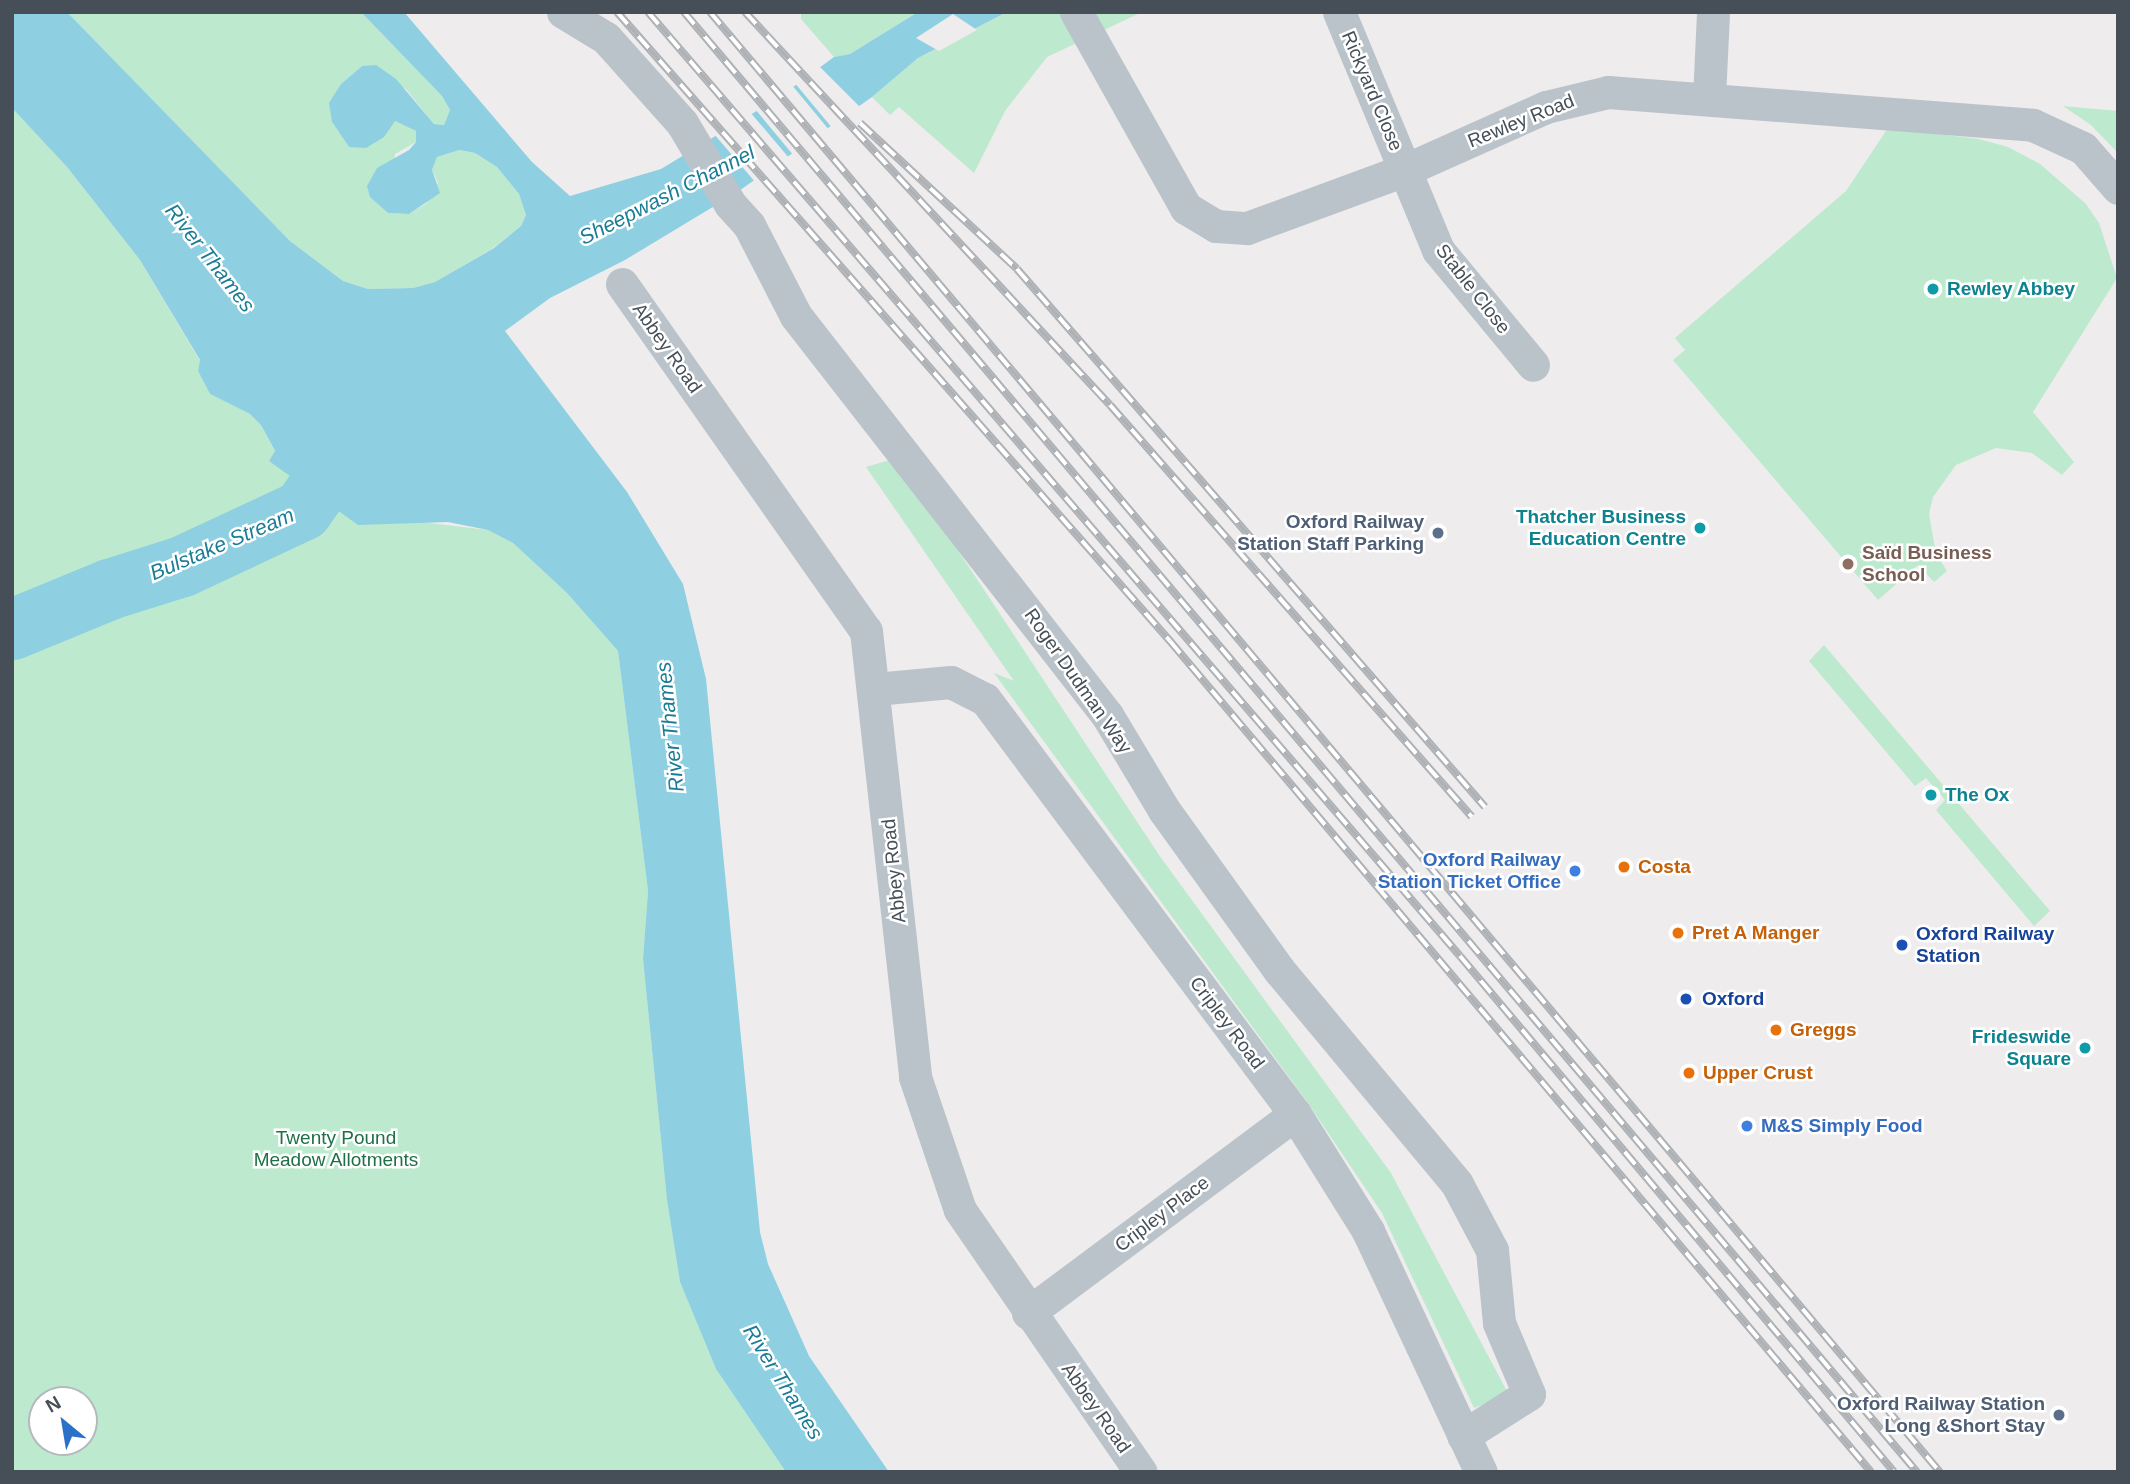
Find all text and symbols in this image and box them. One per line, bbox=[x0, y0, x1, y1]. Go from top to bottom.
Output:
street label: Rickyard Close bbox=[1337, 28, 1407, 154]
street label: Rewley Road bbox=[1464, 89, 1578, 153]
water label: Sheepwash Channel bbox=[575, 140, 759, 250]
water label: River Thames bbox=[160, 199, 260, 317]
street label: Stable Close bbox=[1431, 240, 1515, 338]
place label: Rewley Abbey bbox=[1947, 278, 2076, 300]
marker: Rewley Abbey bbox=[1925, 281, 1941, 297]
street label: Abbey Road bbox=[628, 299, 706, 397]
water label: Bulstake Stream bbox=[146, 502, 298, 586]
place label: Thatcher Business Education Centre bbox=[1516, 506, 1686, 550]
place label: Oxford Railway Station Staff Parking bbox=[1237, 511, 1424, 555]
marker: Thatcher Business Education Centre bbox=[1692, 520, 1708, 536]
marker: Oxford Railway Station Staff Parking bbox=[1430, 525, 1446, 541]
place label: Saïd Business School bbox=[1862, 542, 1992, 586]
marker: Saïd Business School bbox=[1840, 556, 1856, 572]
street label: Roger Dudman Way bbox=[1020, 604, 1136, 758]
water label: River Thames bbox=[651, 661, 689, 793]
place label: The Ox bbox=[1945, 784, 2009, 806]
marker: The Ox bbox=[1923, 787, 1939, 803]
street label: Abbey Road bbox=[877, 818, 911, 924]
place label: Oxford Railway Station Ticket Office bbox=[1378, 849, 1561, 893]
place label: Costa bbox=[1638, 856, 1691, 878]
marker: Costa bbox=[1616, 859, 1632, 875]
marker: Oxford Railway Station Ticket Office bbox=[1567, 863, 1583, 879]
place label: Pret A Manger bbox=[1692, 922, 1821, 944]
place label: Oxford Railway Station bbox=[1916, 923, 2054, 967]
marker: Pret A Manger bbox=[1670, 925, 1686, 941]
marker: Oxford Railway Station bbox=[1894, 937, 1910, 953]
street label: Cripley Road bbox=[1185, 972, 1269, 1074]
place label: Oxford bbox=[1702, 988, 1764, 1010]
marker: Oxford bbox=[1676, 989, 1696, 1009]
place label: Greggs bbox=[1790, 1019, 1857, 1041]
marker: Greggs bbox=[1768, 1022, 1784, 1038]
place label: Frideswide Square bbox=[1972, 1026, 2071, 1070]
marker: Frideswide Square bbox=[2077, 1040, 2093, 1056]
place label: Upper Crust bbox=[1703, 1062, 1813, 1084]
marker: Upper Crust bbox=[1681, 1065, 1697, 1081]
place label: M&S Simply Food bbox=[1761, 1115, 1923, 1137]
marker: M&S Simply Food bbox=[1739, 1118, 1755, 1134]
park label: Twenty Pound Meadow Allotments bbox=[253, 1127, 419, 1171]
street label: Cripley Place bbox=[1110, 1171, 1214, 1257]
water label: River Thames bbox=[738, 1320, 828, 1444]
street label: Abbey Road bbox=[1057, 1359, 1135, 1457]
north arrow bbox=[28, 1386, 98, 1456]
text: N bbox=[42, 1392, 64, 1417]
place label: Oxford Railway Station Long &Short Stay bbox=[1837, 1393, 2045, 1437]
marker: Oxford Railway Station Long &Short Stay bbox=[2051, 1407, 2067, 1423]

